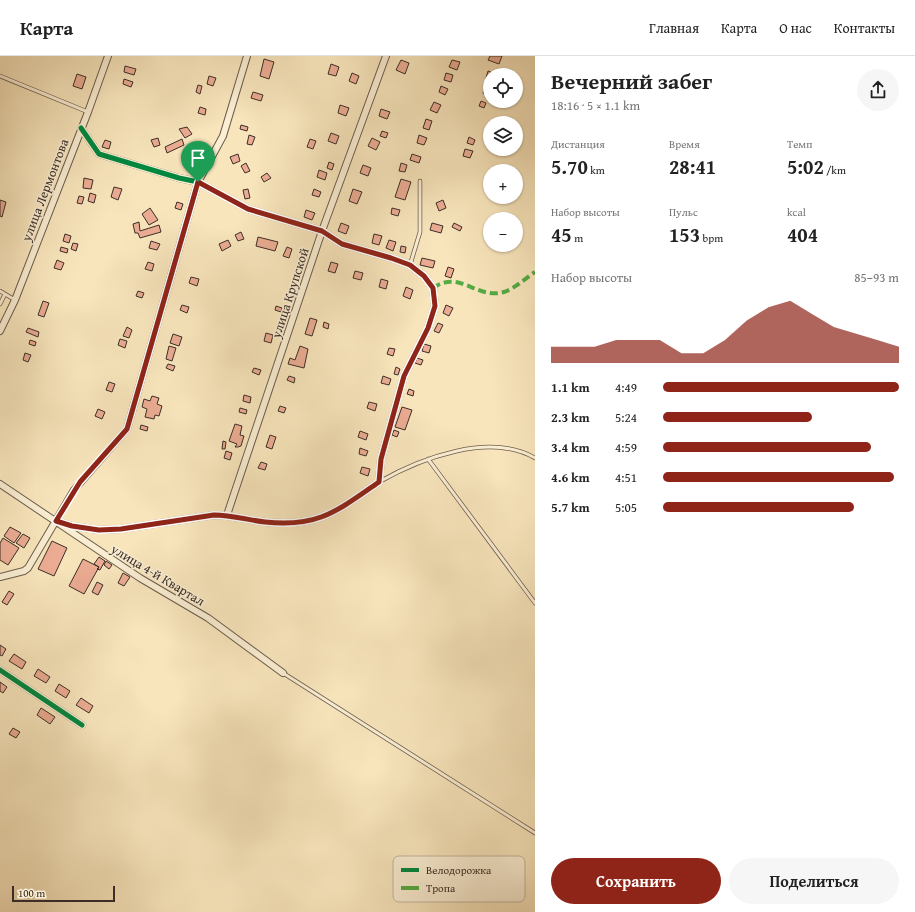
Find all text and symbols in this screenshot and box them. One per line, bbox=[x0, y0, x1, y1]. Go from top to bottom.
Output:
text: Карта bbox=[20, 14, 73, 42]
text: Главная bbox=[649, 18, 699, 38]
text: Карта bbox=[721, 18, 757, 38]
text: О нас bbox=[779, 18, 812, 38]
text: Контакты bbox=[834, 18, 895, 38]
text: Вечерний забег bbox=[551, 65, 712, 97]
map controls bbox=[483, 68, 523, 252]
button: locate bbox=[483, 68, 523, 108]
button: share bbox=[857, 69, 899, 111]
text: 18:16 · 5 × 1.1 km bbox=[551, 96, 640, 115]
button: layers bbox=[483, 116, 523, 156]
street label: улица Лермонтова bbox=[16, 135, 74, 245]
text: Дистанция bbox=[551, 136, 605, 152]
text: Время bbox=[669, 136, 700, 152]
text: Темп bbox=[787, 136, 812, 152]
pin bbox=[181, 141, 215, 182]
icon: arrive bbox=[187, 147, 209, 169]
text: 5.70 bbox=[551, 152, 588, 181]
text: 28:41 bbox=[669, 152, 716, 181]
text: 5:02 bbox=[787, 152, 824, 181]
text: km bbox=[588, 162, 605, 178]
text: /km bbox=[824, 162, 846, 178]
button: + bbox=[483, 164, 523, 204]
text: Набор высоты bbox=[551, 204, 620, 220]
text: Пульс bbox=[669, 204, 698, 220]
text: kcal bbox=[787, 204, 806, 220]
button: − bbox=[483, 212, 523, 252]
text: 45 bbox=[551, 220, 572, 249]
text: 153 bbox=[669, 220, 700, 249]
text: 404 bbox=[787, 220, 818, 249]
text: m bbox=[572, 230, 583, 246]
text: bpm bbox=[700, 230, 723, 246]
street label: улица Крупской bbox=[266, 245, 314, 342]
text: Набор высоты bbox=[551, 268, 632, 287]
text: 85–93 m bbox=[854, 268, 899, 287]
text: 1.1 km bbox=[551, 378, 590, 397]
text: 4:49 bbox=[615, 378, 637, 397]
text: 2.3 km bbox=[551, 408, 590, 427]
text: 5:24 bbox=[615, 408, 637, 427]
text: 3.4 km bbox=[551, 438, 590, 457]
text: 4:59 bbox=[615, 438, 637, 457]
text: 4.6 km bbox=[551, 468, 590, 487]
text: 4:51 bbox=[615, 468, 637, 487]
text: 5.7 km bbox=[551, 498, 590, 517]
text: 5:05 bbox=[615, 498, 637, 517]
street label: улица 4-й Квартал bbox=[107, 539, 209, 611]
legend bbox=[393, 856, 525, 902]
button: Сохранить bbox=[551, 858, 721, 904]
button: Поделиться bbox=[729, 858, 899, 904]
text: Велодорожка bbox=[426, 862, 492, 878]
text: Тропа bbox=[426, 880, 456, 896]
scale bar bbox=[12, 884, 115, 903]
text: 100 m bbox=[18, 885, 45, 901]

